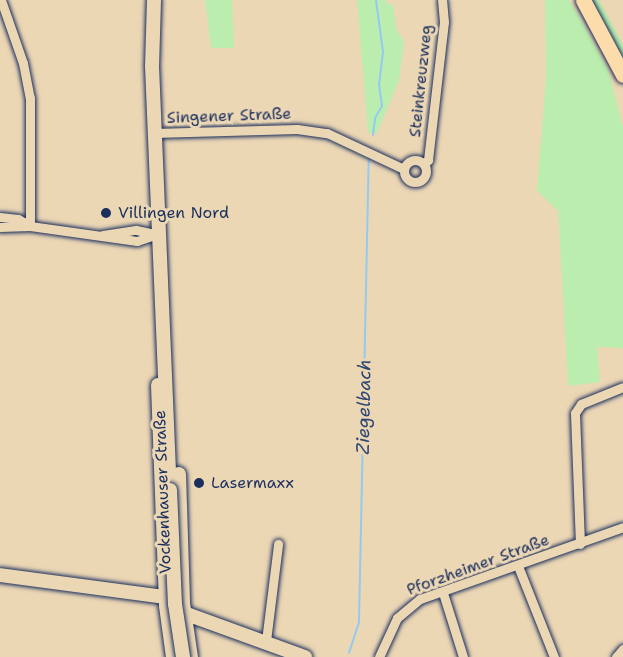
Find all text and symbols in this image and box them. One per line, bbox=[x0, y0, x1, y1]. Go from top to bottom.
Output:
street label: Steinkreuzweg bbox=[406, 24, 436, 138]
street label: Singener Straße bbox=[166, 104, 292, 128]
place label: Villingen Nord bbox=[118, 203, 229, 223]
marker: Villingen Nord bbox=[99, 206, 113, 220]
water label: Ziegelbach bbox=[352, 359, 376, 455]
street label: Vockenhauser Straße bbox=[151, 410, 175, 574]
place label: Lasermaxx bbox=[211, 473, 294, 493]
marker: Lasermaxx bbox=[192, 476, 206, 490]
street label: Pforzheimer Straße bbox=[404, 530, 552, 600]

